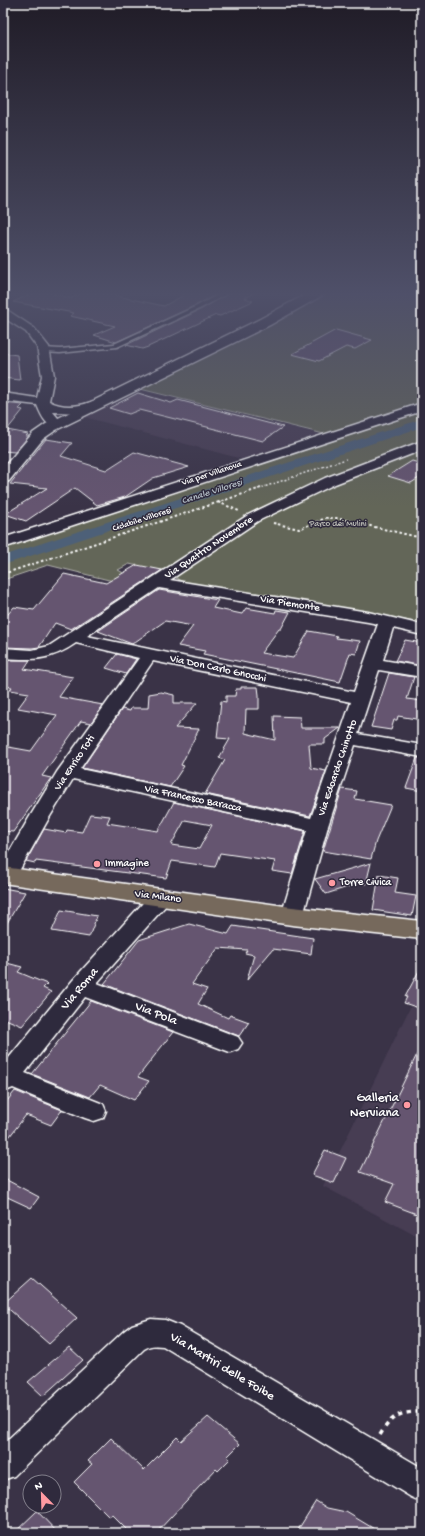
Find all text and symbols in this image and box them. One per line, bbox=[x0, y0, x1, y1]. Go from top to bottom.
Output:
street label: Via per Villanova bbox=[180, 459, 244, 489]
water label: Canale Villoresi bbox=[180, 476, 245, 507]
street label: Ciclabile Villoresi bbox=[111, 505, 173, 535]
street label: Via Quattro Novembre bbox=[162, 514, 256, 583]
park label: Parco dei Mulini bbox=[308, 519, 367, 530]
street label: Via Piemonte bbox=[258, 593, 321, 615]
street label: Via Don Carlo Gnocchi bbox=[168, 653, 267, 685]
street label: Via Edoardo Chinotto bbox=[316, 718, 360, 819]
street label: Via Enrico Toti bbox=[51, 733, 98, 794]
street label: Via Francesco Baracca bbox=[142, 783, 243, 815]
place label: Immagine bbox=[105, 858, 149, 870]
marker: Immagine bbox=[92, 859, 102, 869]
place label: Torre Civica bbox=[339, 877, 392, 889]
marker: Torre Civica bbox=[327, 878, 337, 888]
street label: Via Milano bbox=[133, 888, 182, 906]
street label: Via Roma bbox=[57, 964, 102, 1014]
street label: Via Pola bbox=[132, 999, 180, 1029]
place label: Galleria Nerviana bbox=[350, 1091, 400, 1121]
marker: Galleria Nerviana bbox=[402, 1100, 412, 1110]
street label: Via Martiri delle Foibe bbox=[166, 1329, 277, 1404]
north arrow bbox=[22, 1474, 62, 1514]
text: N bbox=[33, 1480, 45, 1494]

